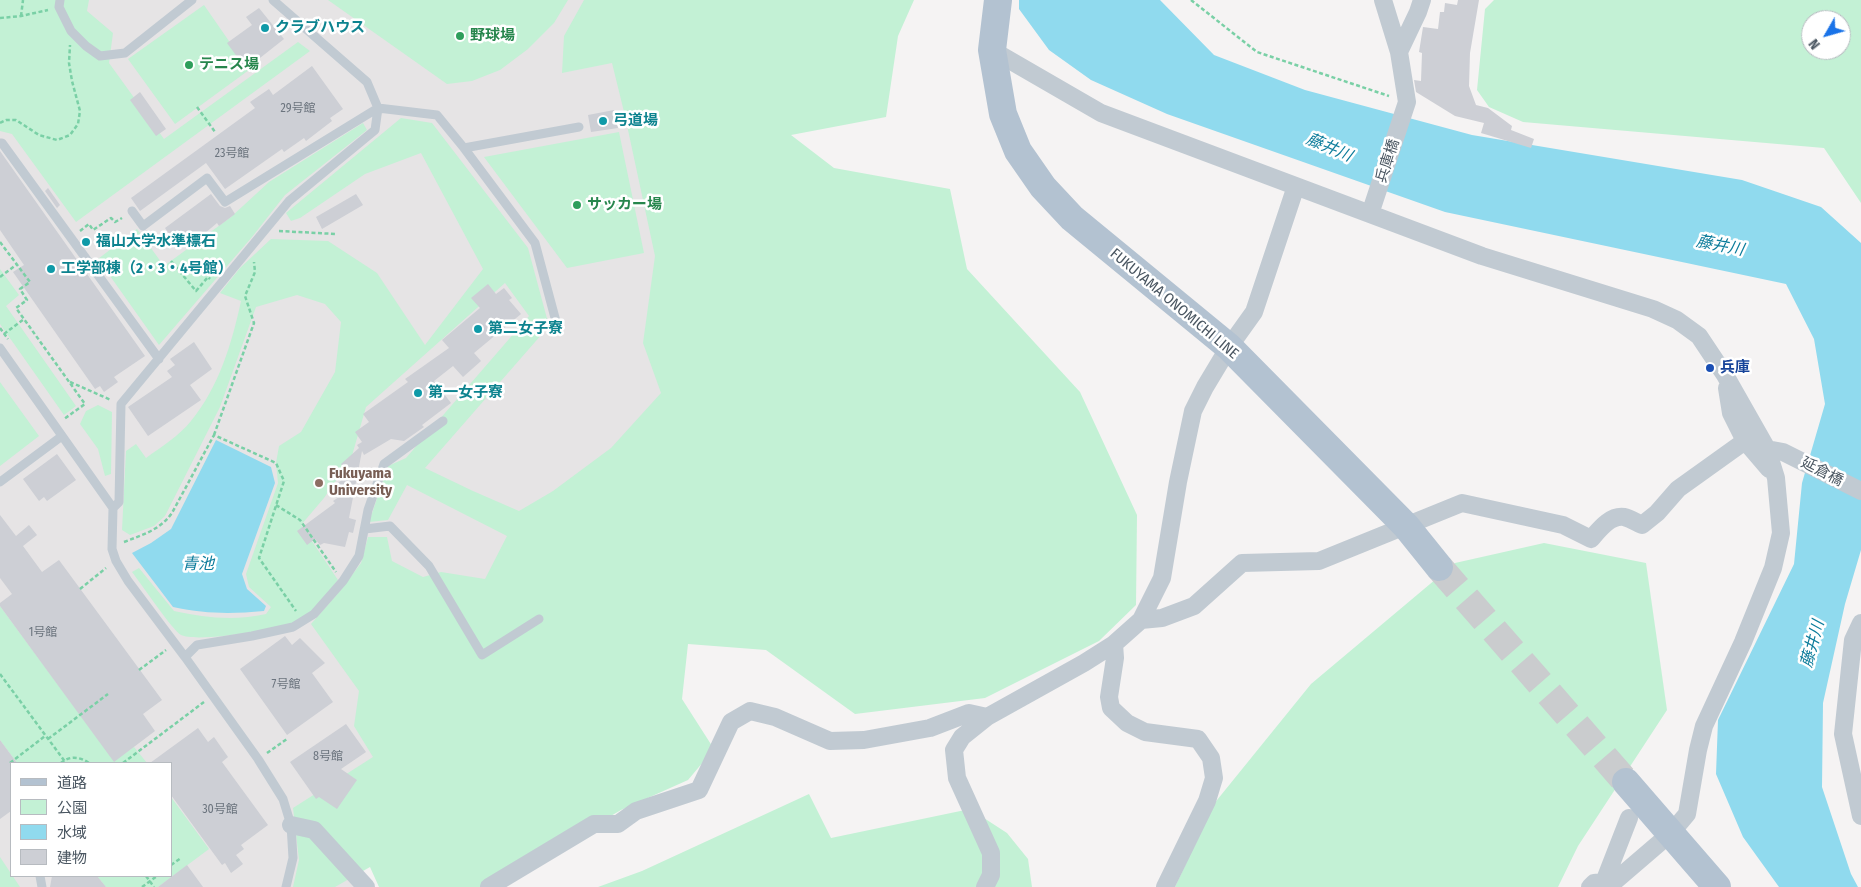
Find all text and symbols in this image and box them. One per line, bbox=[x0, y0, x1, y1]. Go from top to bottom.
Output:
north arrow bbox=[1801, 10, 1851, 60]
place label: クラブハウス bbox=[275, 19, 365, 37]
marker: クラブハウス bbox=[259, 22, 271, 34]
place label: 野球場 bbox=[470, 27, 515, 45]
marker: 野球場 bbox=[454, 30, 466, 42]
text: N bbox=[1805, 35, 1824, 52]
place label: テニス場 bbox=[199, 56, 259, 74]
marker: テニス場 bbox=[183, 59, 195, 71]
house number: 29号館 bbox=[280, 102, 316, 116]
place label: 弓道場 bbox=[613, 112, 658, 130]
marker: 弓道場 bbox=[597, 115, 609, 127]
water label: 藤井川 bbox=[1303, 130, 1355, 166]
street label: 兵庫橋 bbox=[1372, 137, 1404, 185]
house number: 23号館 bbox=[215, 147, 249, 161]
place label: サッカー場 bbox=[587, 196, 662, 214]
marker: サッカー場 bbox=[571, 199, 583, 211]
water label: 藤井川 bbox=[1695, 232, 1745, 260]
place label: 福山大学水準標石 bbox=[96, 233, 216, 251]
marker: 福山大学水準標石 bbox=[80, 236, 92, 248]
street label: FUKUYAMA ONOMICHI LINE bbox=[1106, 245, 1242, 363]
place label: 工学部棟（2・3・4号館） bbox=[61, 260, 233, 278]
marker: 工学部棟（2・3・4号館） bbox=[45, 263, 57, 275]
place label: 第二女子寮 bbox=[488, 320, 563, 338]
marker: 第二女子寮 bbox=[472, 323, 484, 335]
place label: 兵庫 bbox=[1720, 359, 1750, 377]
marker: 兵庫 bbox=[1704, 362, 1716, 374]
place label: 第一女子寮 bbox=[428, 384, 503, 402]
marker: 第一女子寮 bbox=[412, 387, 424, 399]
street label: 延倉橋 bbox=[1798, 454, 1846, 490]
place label: Fukuyama University bbox=[329, 465, 392, 500]
marker: Fukuyama University bbox=[313, 477, 325, 489]
water label: 青池 bbox=[182, 555, 214, 575]
water label: 藤井川 bbox=[1798, 618, 1828, 670]
house number: 1号館 bbox=[29, 626, 57, 640]
house number: 7号館 bbox=[272, 678, 300, 692]
house number: 8号館 bbox=[313, 750, 343, 764]
legend bbox=[10, 762, 172, 877]
text: 道路 bbox=[57, 774, 87, 792]
text: 公園 bbox=[57, 799, 87, 817]
house number: 30号館 bbox=[202, 803, 238, 817]
text: 水域 bbox=[57, 824, 87, 842]
text: 建物 bbox=[57, 849, 87, 867]

